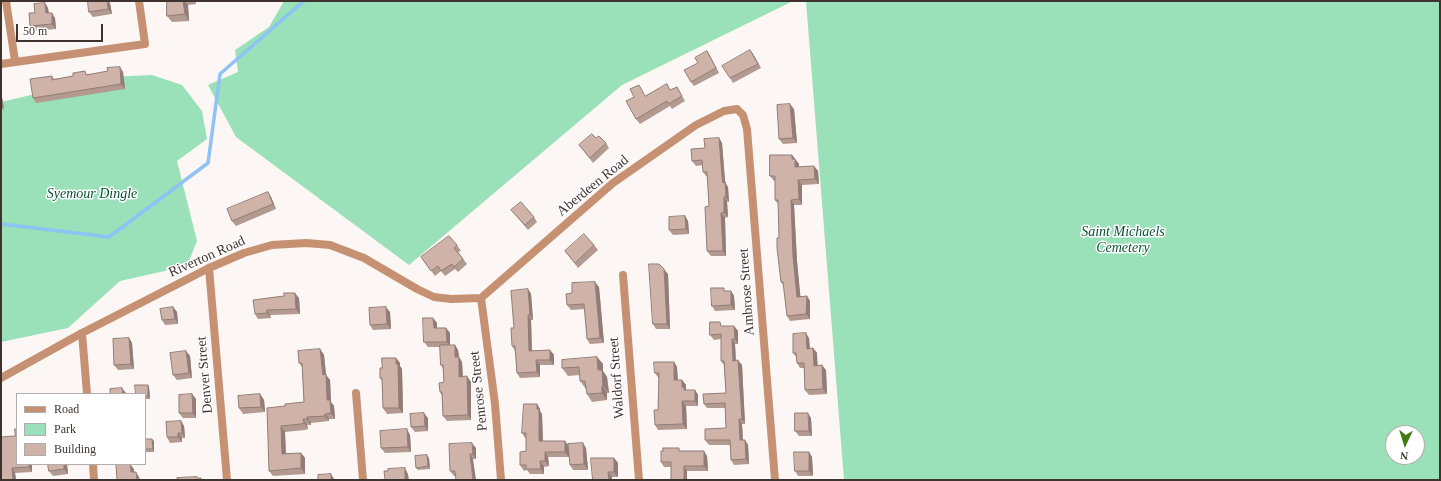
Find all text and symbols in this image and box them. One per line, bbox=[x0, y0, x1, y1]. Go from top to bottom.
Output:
scale bar bbox=[18, 16, 105, 42]
text: 50 m bbox=[23, 24, 47, 38]
street label: Aberdeen Road bbox=[554, 152, 632, 220]
park label: Syemour Dingle bbox=[47, 186, 137, 202]
park label: Saint Michaels Cemetery bbox=[1081, 224, 1165, 256]
street label: Riverton Road bbox=[166, 233, 248, 281]
street label: Ambrose Street bbox=[736, 248, 758, 336]
street label: Denver Street bbox=[193, 336, 217, 414]
street label: Waldorf Street bbox=[606, 337, 628, 419]
street label: Penrose Street bbox=[466, 350, 492, 432]
legend bbox=[16, 393, 146, 465]
text: Road bbox=[54, 402, 79, 416]
text: Park bbox=[54, 422, 76, 436]
north arrow bbox=[1385, 425, 1425, 465]
text: Building bbox=[54, 442, 96, 456]
text: N bbox=[1400, 450, 1409, 462]

